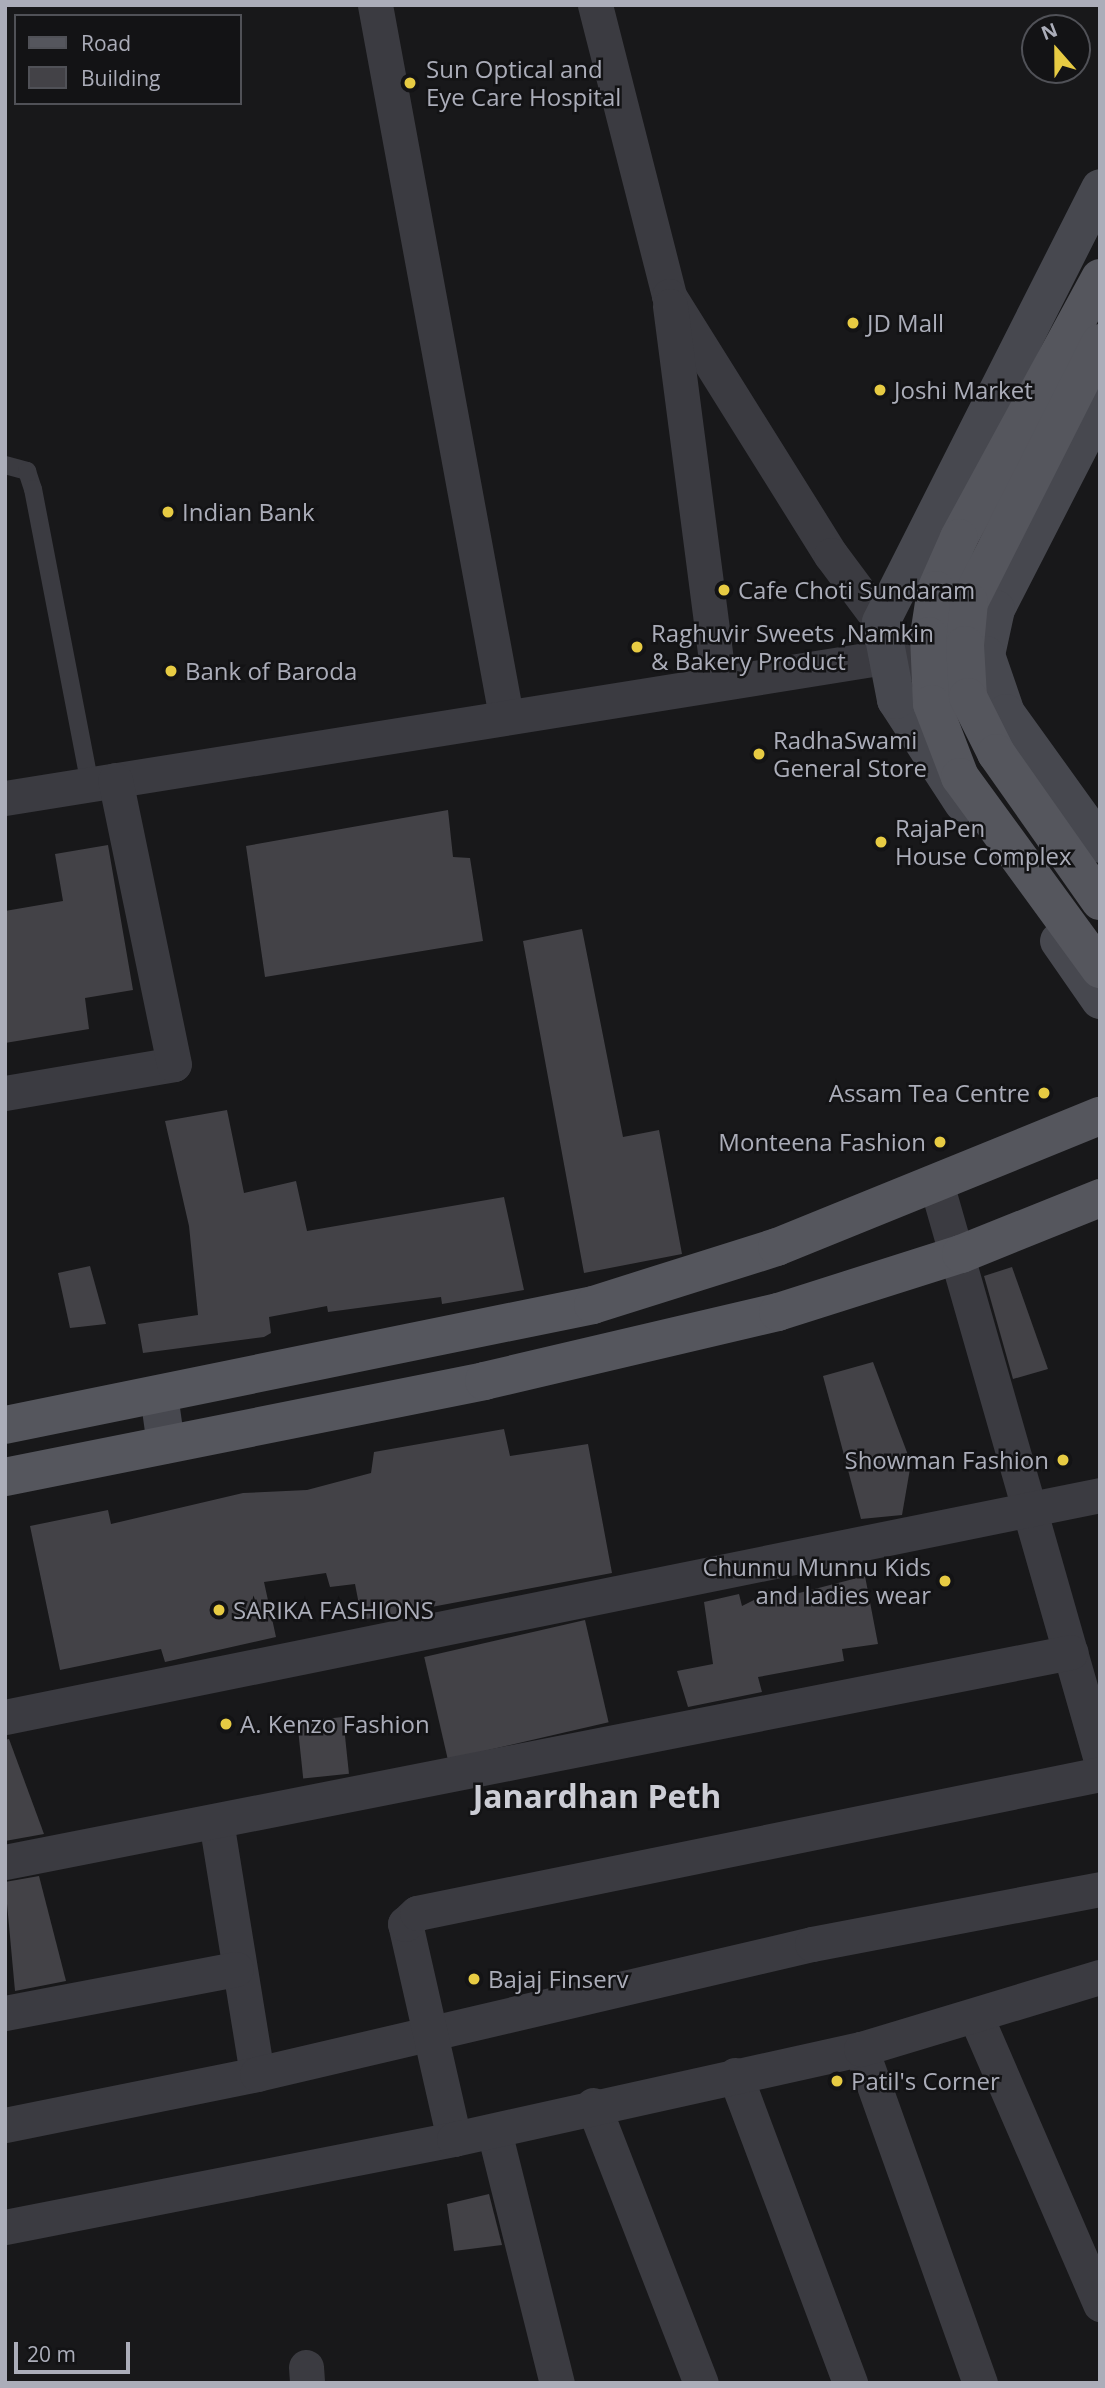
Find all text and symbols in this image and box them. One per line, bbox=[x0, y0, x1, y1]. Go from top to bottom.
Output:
legend bbox=[14, 14, 242, 105]
north arrow bbox=[1021, 14, 1091, 84]
text: N bbox=[1037, 16, 1061, 46]
text: Road bbox=[81, 29, 131, 57]
place label: Sun Optical and Eye Care Hospital bbox=[426, 55, 621, 111]
text: Building bbox=[81, 64, 160, 92]
marker: Sun Optical and Eye Care Hospital bbox=[400, 73, 420, 93]
place label: JD Mall bbox=[867, 309, 944, 337]
marker: JD Mall bbox=[845, 315, 861, 331]
place label: Joshi Market bbox=[894, 376, 1033, 404]
marker: Joshi Market bbox=[872, 382, 888, 398]
place label: Indian Bank bbox=[182, 498, 315, 526]
marker: Indian Bank bbox=[160, 504, 176, 520]
place label: Cafe Choti Sundaram bbox=[738, 576, 975, 604]
marker: Cafe Choti Sundaram bbox=[716, 582, 732, 598]
place label: Raghuvir Sweets ,Namkin & Bakery Product bbox=[651, 619, 934, 675]
marker: Raghuvir Sweets ,Namkin & Bakery Product bbox=[629, 639, 645, 655]
place label: Bank of Baroda bbox=[185, 657, 357, 685]
marker: Bank of Baroda bbox=[163, 663, 179, 679]
place label: RadhaSwami General Store bbox=[773, 726, 927, 782]
marker: RadhaSwami General Store bbox=[751, 746, 767, 762]
place label: RajaPen House Complex bbox=[895, 814, 1072, 870]
marker: RajaPen House Complex bbox=[873, 834, 889, 850]
place label: Assam Tea Centre bbox=[829, 1079, 1030, 1107]
marker: Assam Tea Centre bbox=[1036, 1085, 1052, 1101]
place label: Monteena Fashion bbox=[718, 1128, 926, 1156]
marker: Monteena Fashion bbox=[932, 1134, 948, 1150]
place label: Showman Fashion bbox=[844, 1446, 1049, 1474]
marker: Showman Fashion bbox=[1055, 1452, 1071, 1468]
place label: Chunnu Munnu Kids and ladies wear bbox=[702, 1553, 931, 1609]
marker: Chunnu Munnu Kids and ladies wear bbox=[937, 1573, 953, 1589]
place label: SARIKA FASHIONS bbox=[233, 1596, 434, 1624]
marker: SARIKA FASHIONS bbox=[211, 1602, 227, 1618]
place label: A. Kenzo Fashion bbox=[240, 1710, 430, 1738]
marker: A. Kenzo Fashion bbox=[218, 1716, 234, 1732]
district label: Janardhan Peth bbox=[473, 1777, 721, 1815]
place label: Bajaj Finserv bbox=[488, 1965, 628, 1993]
marker: Bajaj Finserv bbox=[466, 1971, 482, 1987]
place label: Patil's Corner bbox=[851, 2067, 1000, 2095]
marker: Patil's Corner bbox=[829, 2073, 845, 2089]
scale bar bbox=[18, 2328, 133, 2372]
text: 20 m bbox=[27, 2340, 76, 2368]

